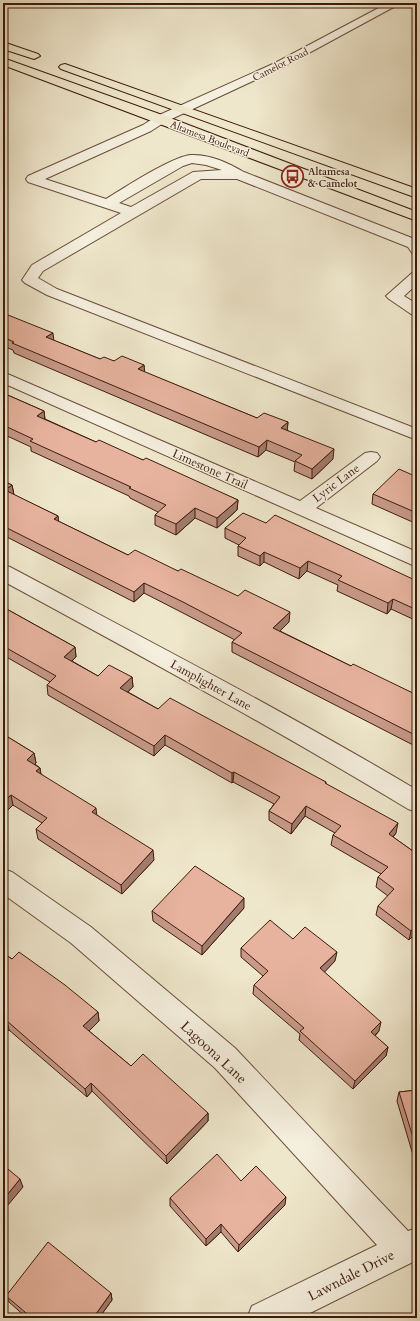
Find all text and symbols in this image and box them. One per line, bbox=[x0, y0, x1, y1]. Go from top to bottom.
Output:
street label: Camelot Road bbox=[250, 45, 311, 85]
street label: Altamesa Boulevard bbox=[168, 117, 252, 161]
bus stop icon: Altamesa & Camelot bbox=[280, 164, 306, 190]
place label: Altamesa & Camelot bbox=[308, 165, 358, 191]
street label: Limestone Trail bbox=[170, 445, 250, 493]
street label: Lyric Lane bbox=[309, 460, 363, 506]
street label: Lamplighter Lane bbox=[168, 656, 254, 714]
street label: Lagoona Lane bbox=[176, 1017, 251, 1088]
street label: Lawndale Drive bbox=[305, 1245, 398, 1305]

